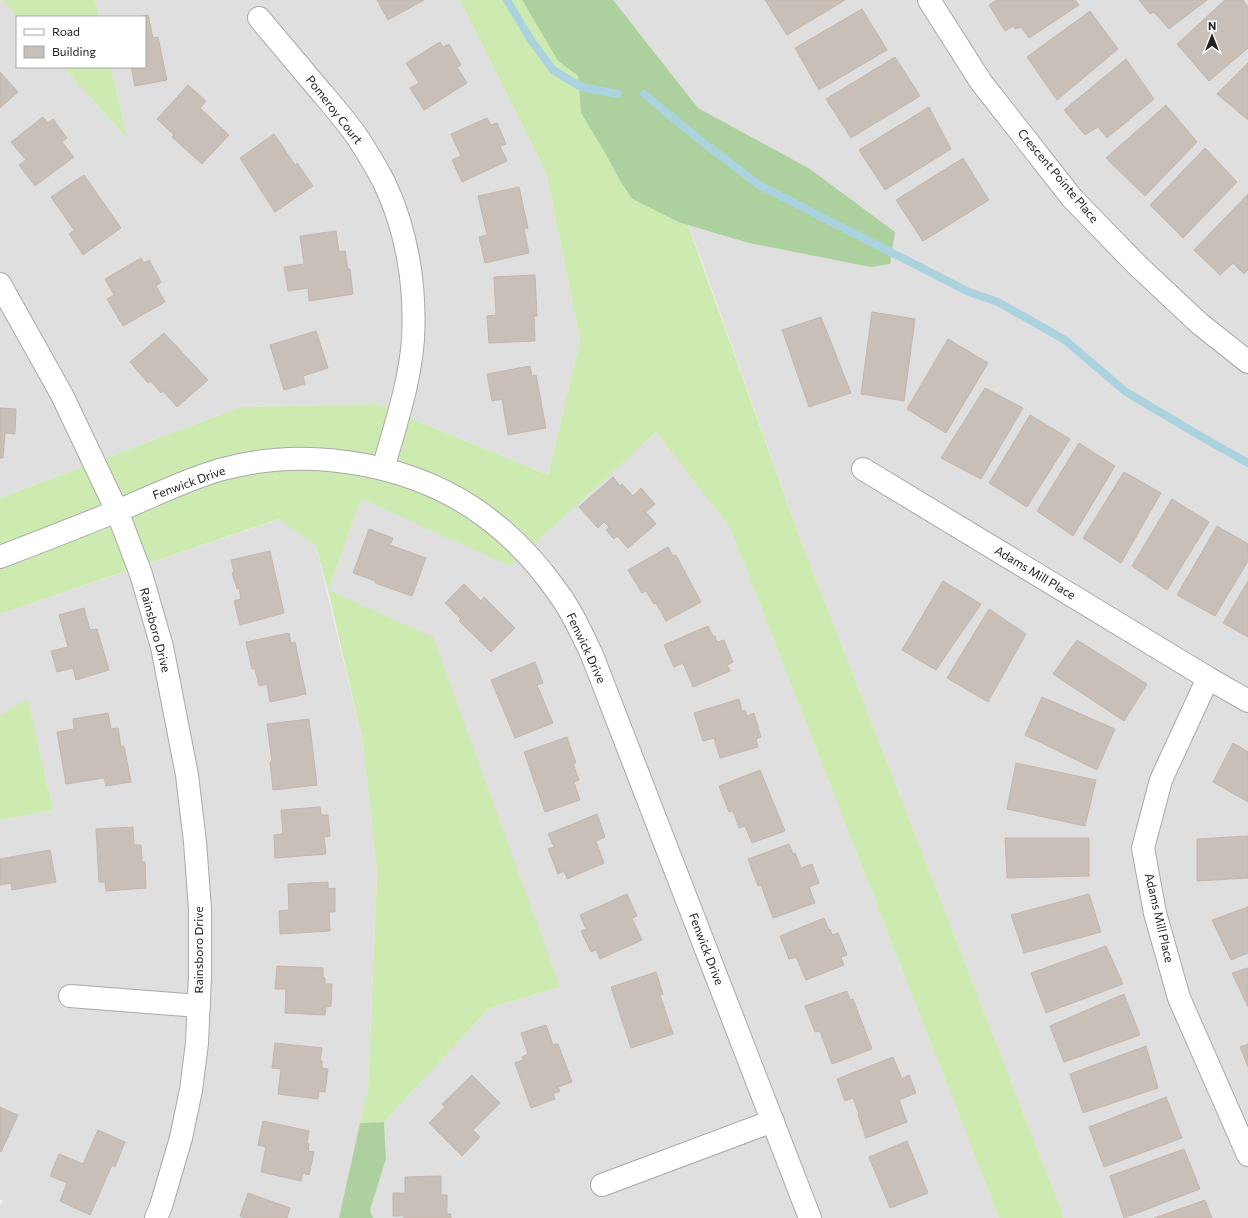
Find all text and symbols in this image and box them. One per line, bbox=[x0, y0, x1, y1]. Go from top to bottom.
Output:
legend bbox=[16, 16, 146, 68]
north arrow bbox=[1192, 16, 1232, 56]
text: N bbox=[1208, 19, 1216, 32]
text: Road bbox=[52, 24, 80, 38]
text: Building bbox=[52, 44, 96, 58]
street label: Pomeroy Court bbox=[304, 72, 366, 147]
street label: Crescent Pointe Place bbox=[1015, 126, 1102, 225]
street label: Fenwick Drive bbox=[151, 462, 227, 502]
street label: Adams Mill Place bbox=[993, 543, 1078, 602]
street label: Rainsboro Drive bbox=[138, 586, 174, 674]
street label: Fenwick Drive bbox=[564, 610, 609, 685]
street label: Adams Mill Place bbox=[1143, 872, 1177, 964]
street label: Rainsboro Drive bbox=[191, 906, 205, 994]
street label: Fenwick Drive bbox=[687, 911, 727, 987]

